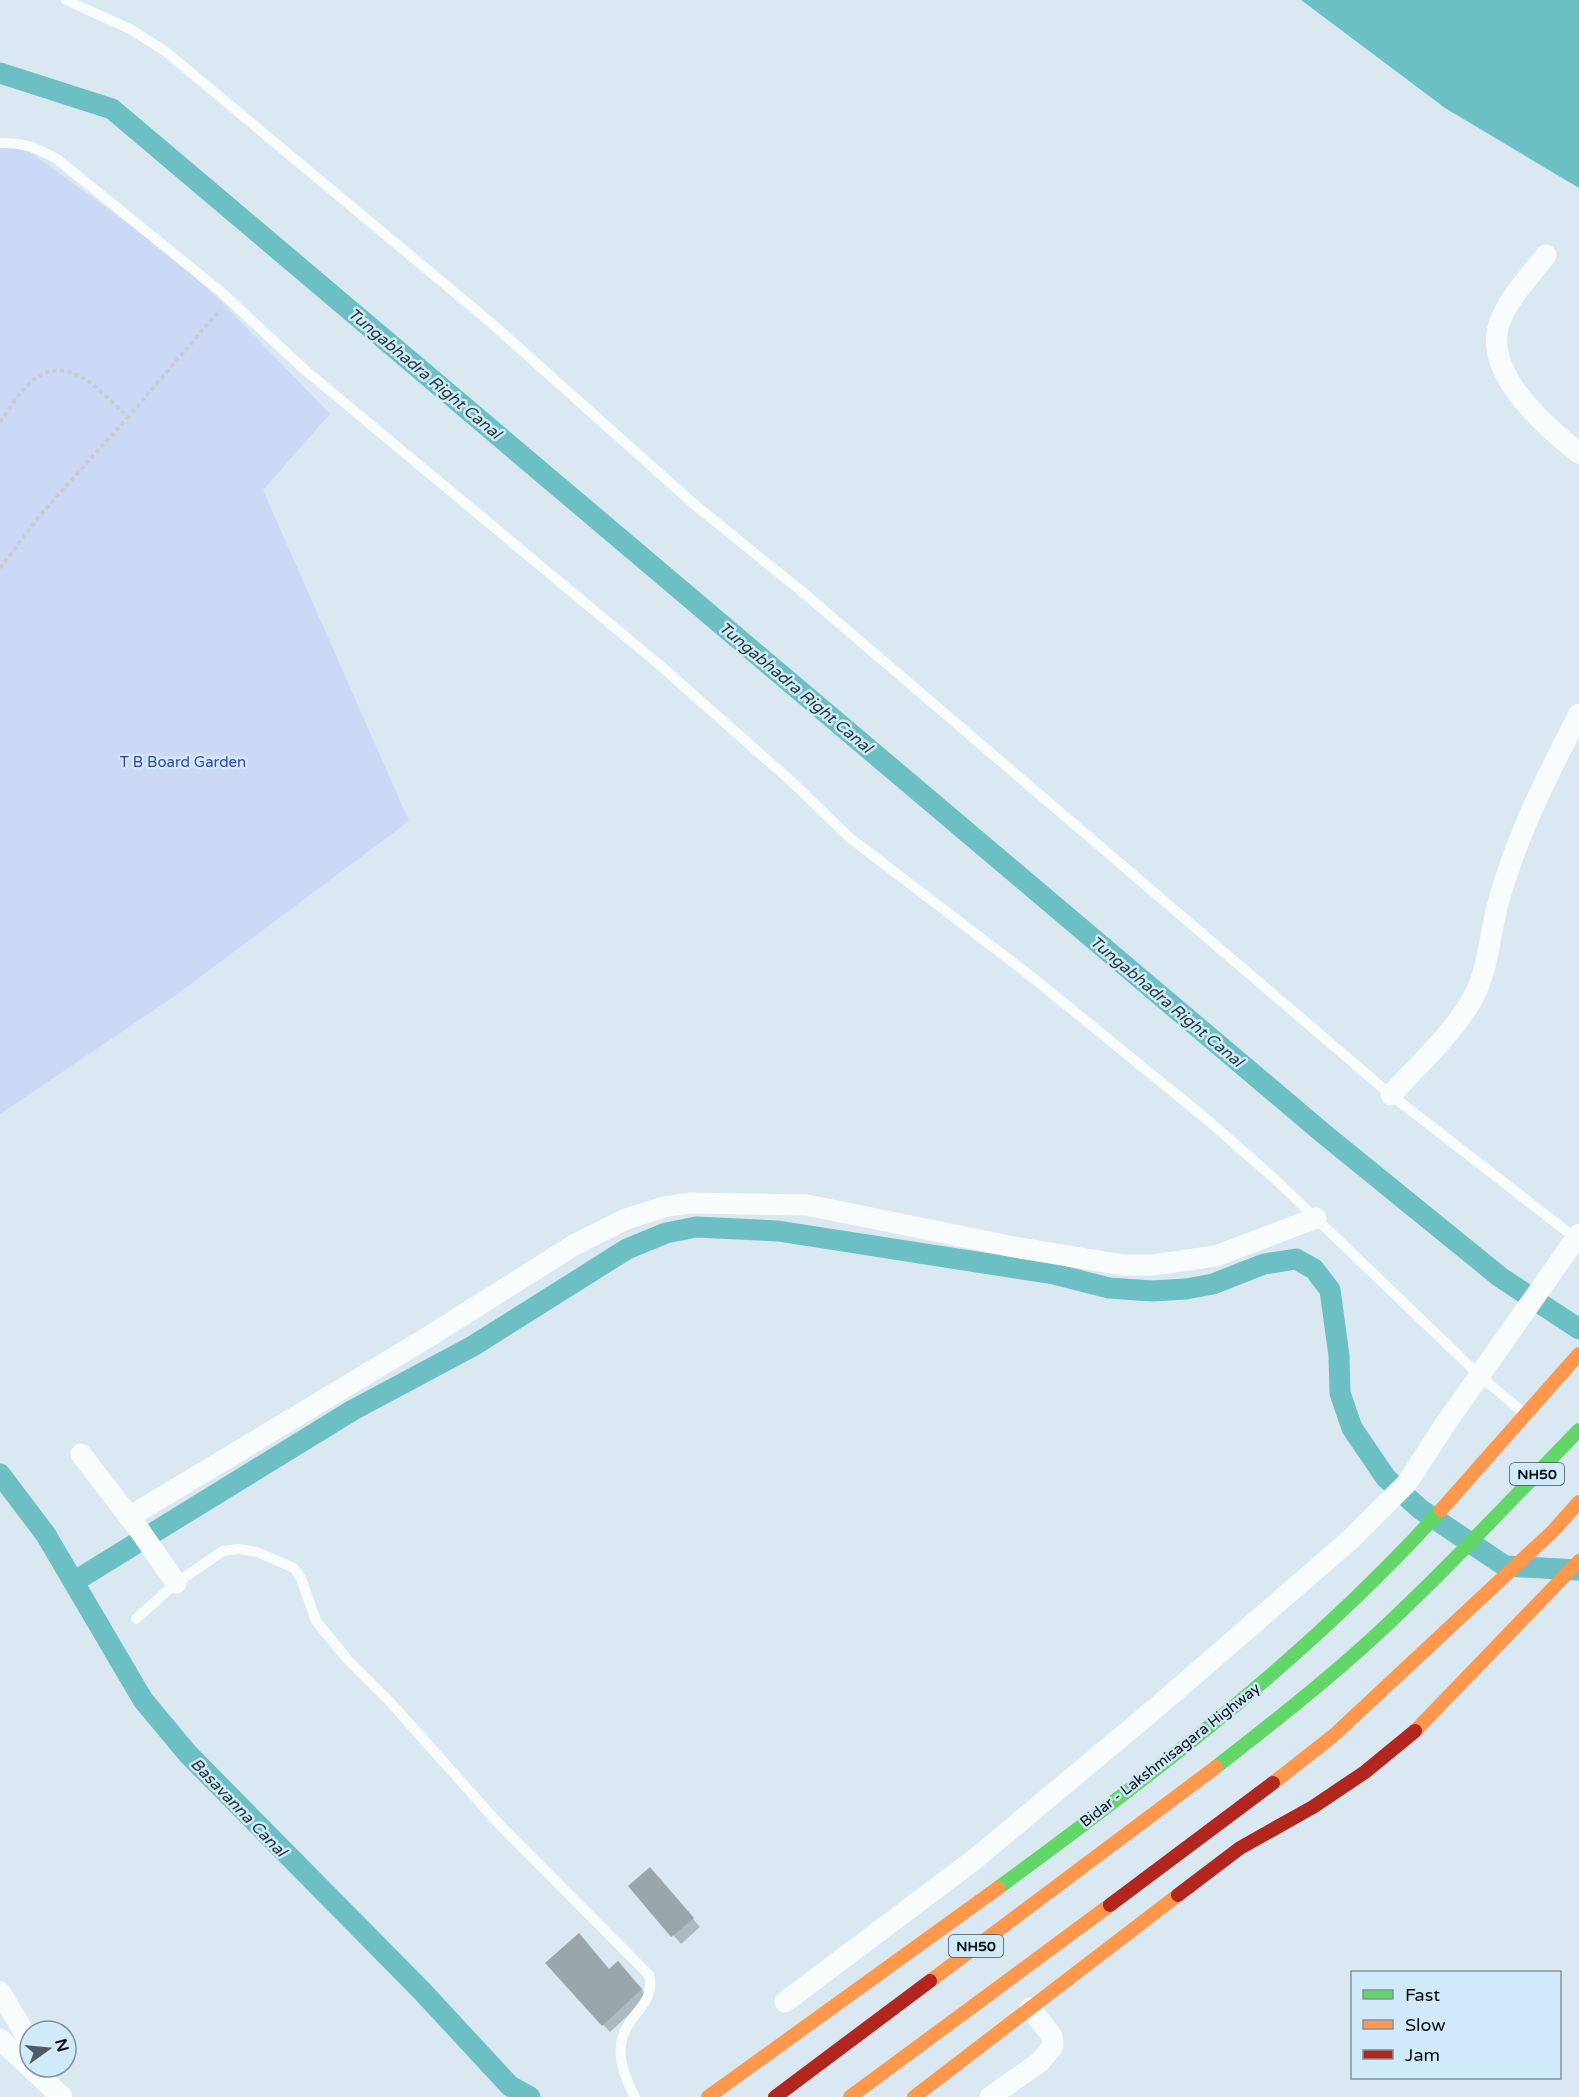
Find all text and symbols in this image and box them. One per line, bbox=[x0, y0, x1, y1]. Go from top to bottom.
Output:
water label: Tungabhadra Right Canal bbox=[344, 304, 507, 445]
water label: Tungabhadra Right Canal bbox=[715, 618, 878, 759]
park label: T B Board Garden bbox=[120, 753, 246, 771]
water label: Tungabhadra Right Canal bbox=[1086, 932, 1249, 1073]
road number: NH50 bbox=[1510, 1463, 1564, 1485]
street label: Bidar - Lakshmisagara Highway bbox=[1076, 1679, 1264, 1831]
water label: Basavanna Canal bbox=[186, 1754, 292, 1863]
road number: NH50 bbox=[949, 1935, 1003, 1957]
legend bbox=[1351, 1971, 1561, 2079]
text: Fast bbox=[1405, 1984, 1440, 2006]
text: Slow bbox=[1405, 2014, 1446, 2036]
north arrow bbox=[18, 2019, 78, 2079]
text: N bbox=[50, 2037, 73, 2054]
text: Jam bbox=[1405, 2044, 1440, 2066]

